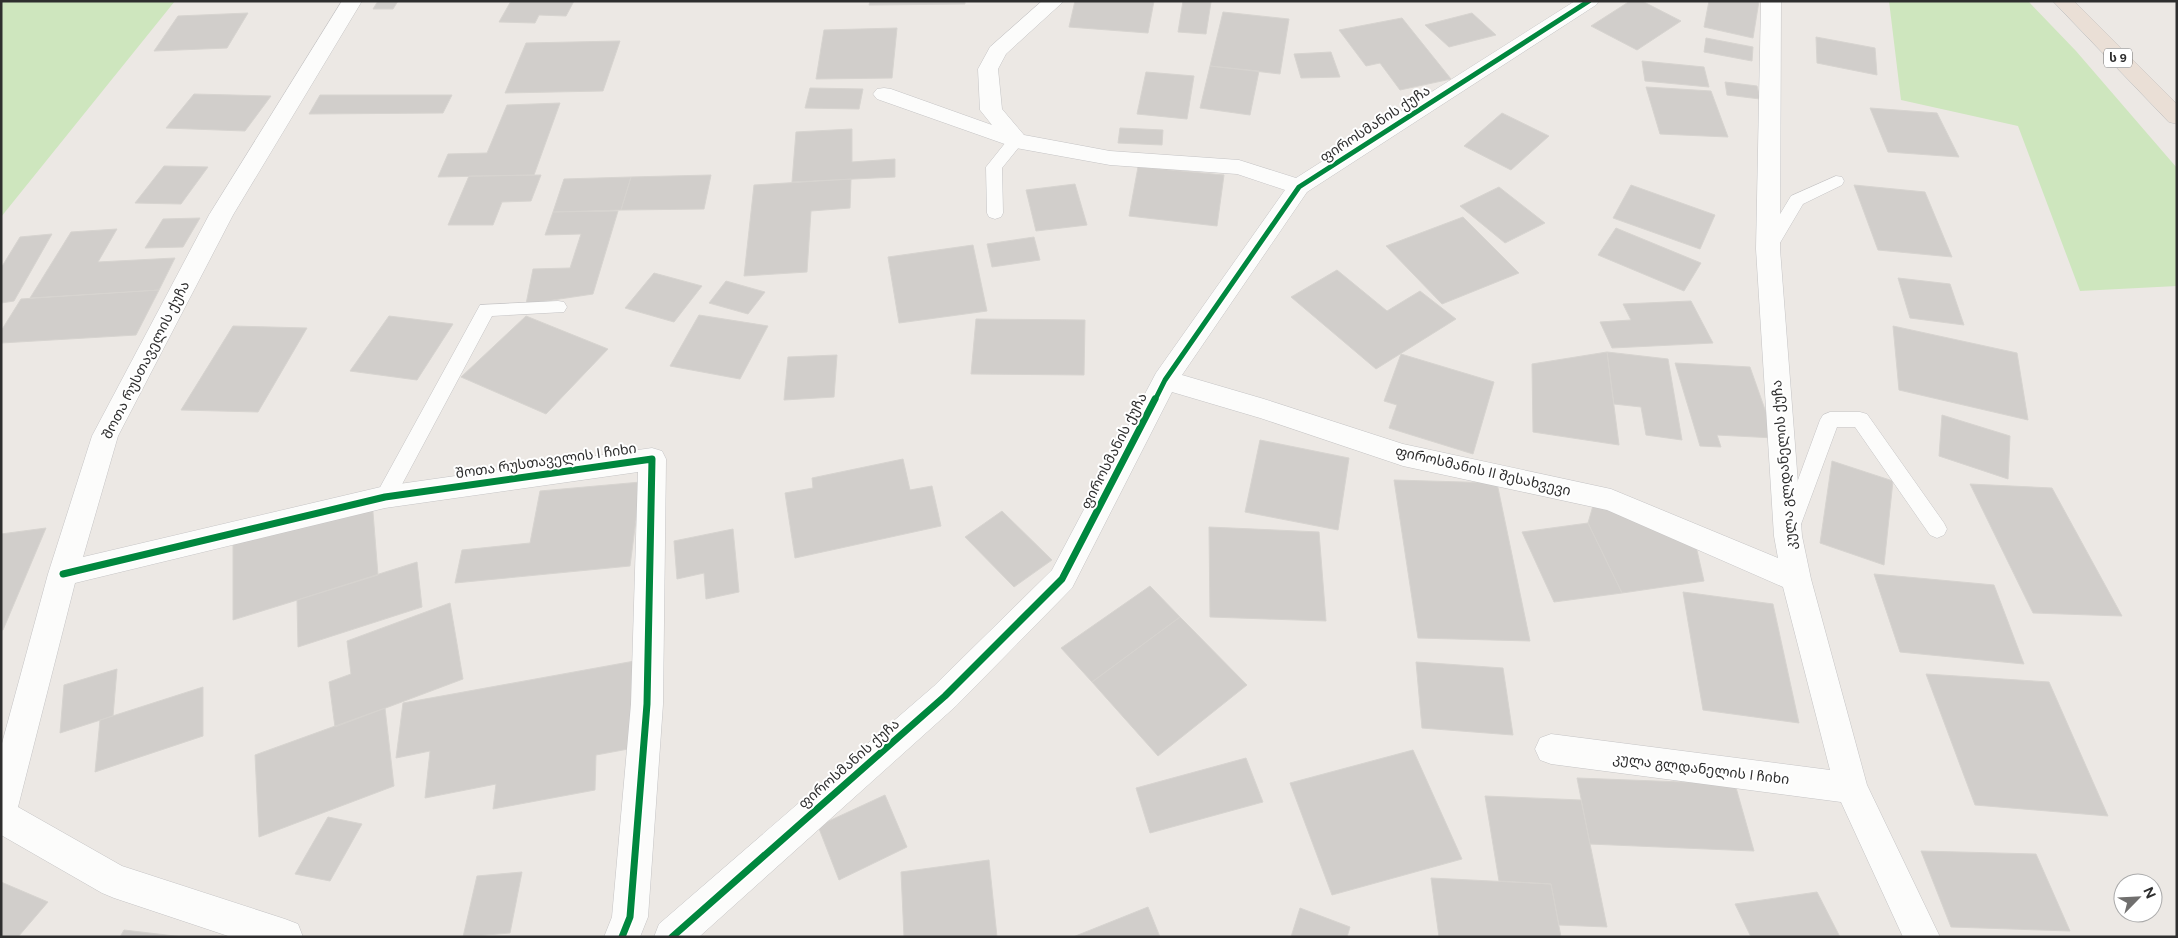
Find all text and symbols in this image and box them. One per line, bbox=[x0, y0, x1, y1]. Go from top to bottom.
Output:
road number: ს 9 bbox=[2104, 48, 2132, 68]
street label: ფიროსმანის ქუჩა bbox=[1317, 82, 1433, 166]
street label: შოთა რუსთაველის ქუჩა bbox=[99, 278, 193, 442]
street label: კულა გლდანელის ქუჩა bbox=[1768, 379, 1800, 551]
street label: ფიროსმანის ქუჩა bbox=[1077, 390, 1151, 512]
street label: შოთა რუსთაველის I ჩიხი bbox=[454, 440, 638, 482]
street label: ფიროსმანის II შესახვევი bbox=[1393, 442, 1573, 500]
street label: ფიროსმანის ქუჩა bbox=[795, 715, 903, 813]
street label: კულა გლდანელის I ჩიხი bbox=[1612, 750, 1790, 788]
north arrow bbox=[2113, 873, 2163, 923]
text: N bbox=[2139, 885, 2159, 901]

